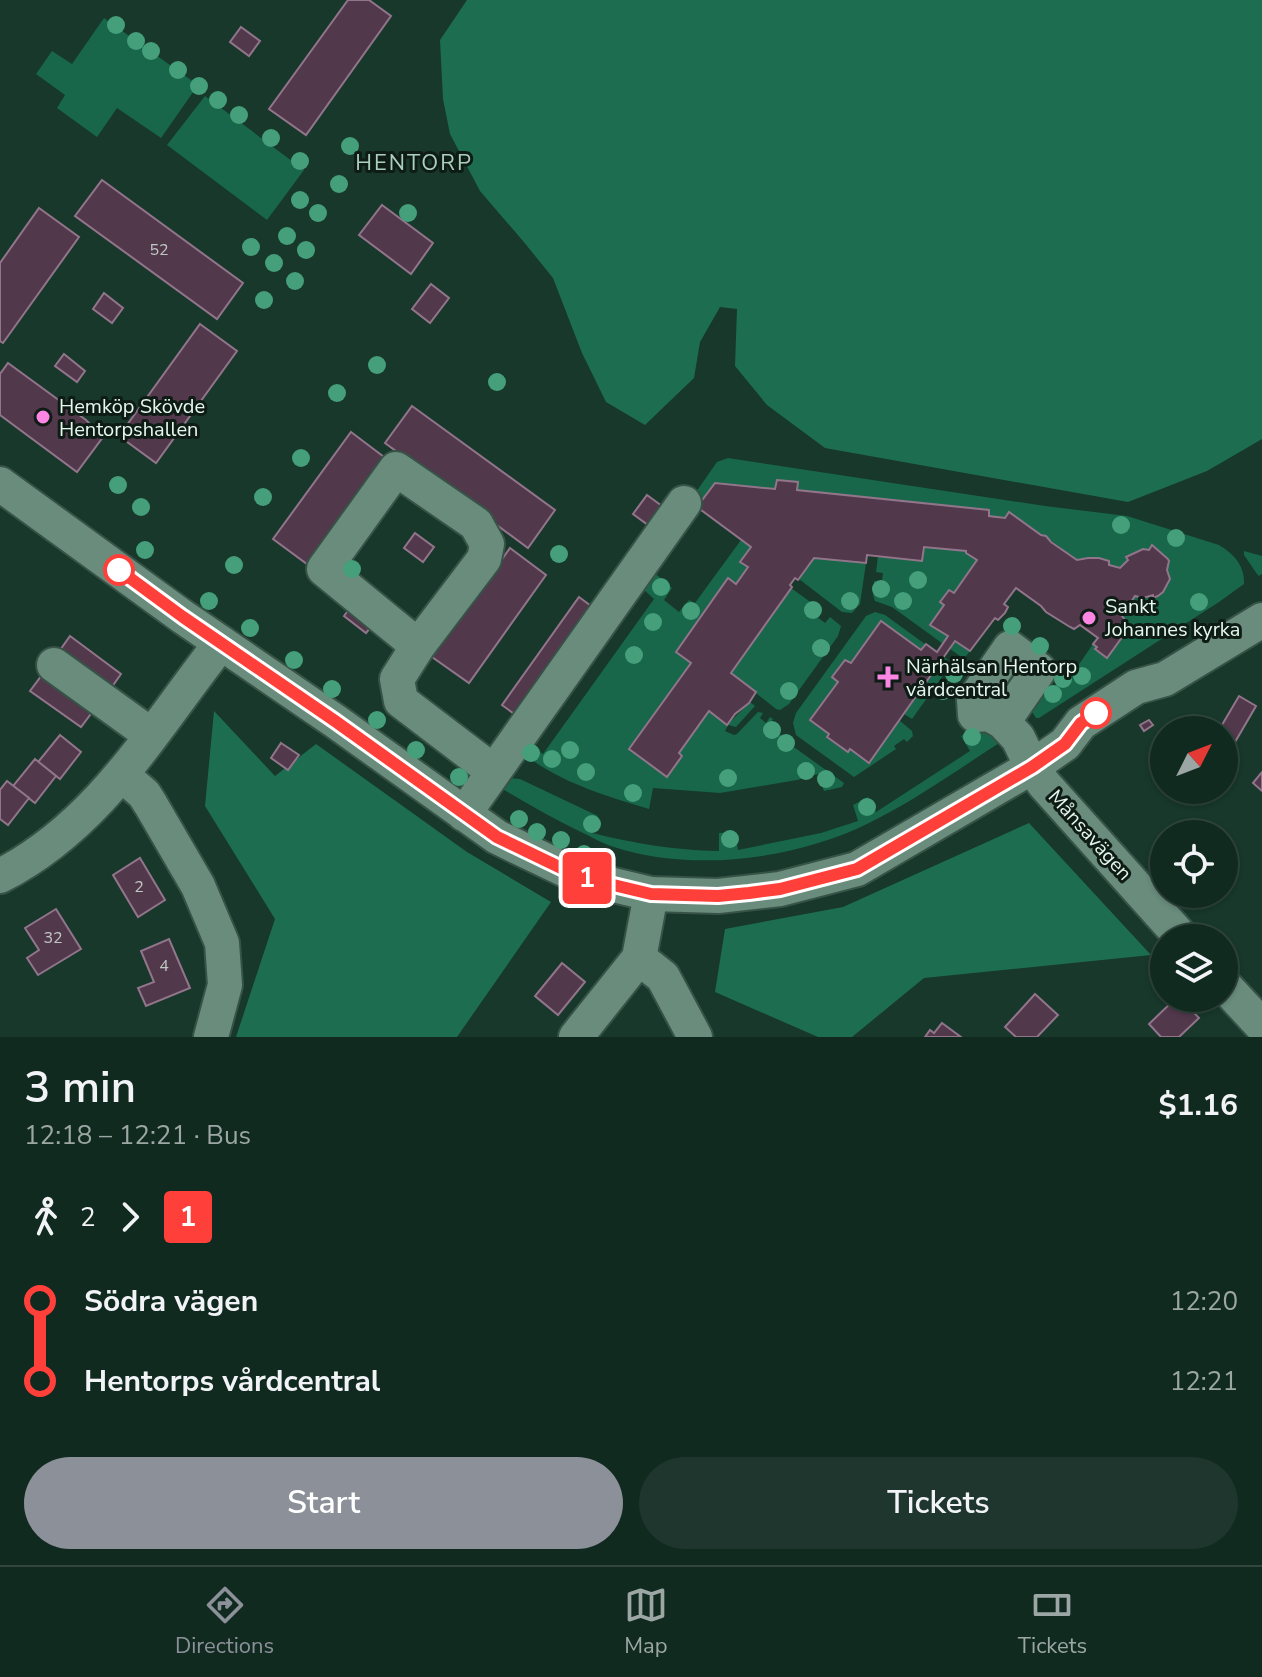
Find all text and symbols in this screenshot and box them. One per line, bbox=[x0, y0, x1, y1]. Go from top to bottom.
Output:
district label: HENTORP bbox=[355, 148, 473, 178]
house number: 52 bbox=[149, 239, 169, 261]
place label: Hemköp Skövde Hentorpshallen bbox=[59, 393, 205, 443]
marker: Hemköp Skövde Hentorpshallen bbox=[34, 408, 52, 426]
unlabelled marker bbox=[104, 555, 134, 585]
place label: Sankt Johannes kyrka bbox=[1104, 593, 1240, 643]
marker: Sankt Johannes kyrka bbox=[1080, 609, 1098, 627]
place label: Närhälsan Hentorp vårdcentral bbox=[906, 653, 1077, 703]
marker: Närhälsan Hentorp vårdcentral bbox=[877, 666, 899, 688]
unlabelled marker bbox=[1081, 698, 1111, 728]
north arrow bbox=[1150, 716, 1238, 804]
map controls bbox=[1150, 716, 1238, 1012]
street label: Månsavägen bbox=[1042, 784, 1138, 886]
button: locate bbox=[1150, 820, 1238, 908]
line badge: 1 bbox=[561, 852, 613, 904]
text: 1 bbox=[579, 859, 595, 897]
house number: 2 bbox=[134, 876, 144, 898]
button: layers bbox=[1150, 924, 1238, 1012]
house number: 32 bbox=[43, 927, 63, 949]
house number: 4 bbox=[159, 955, 169, 977]
text: 3 min bbox=[24, 1058, 136, 1118]
text: $1.16 bbox=[1159, 1085, 1238, 1126]
text: 12:18 – 12:21 · Bus bbox=[24, 1118, 251, 1153]
icon: walk bbox=[24, 1195, 68, 1239]
icon: forward bbox=[108, 1195, 152, 1239]
text: 1 bbox=[180, 1198, 196, 1236]
text: 2 bbox=[80, 1200, 96, 1235]
text: Södra vägen bbox=[84, 1281, 258, 1322]
text: 12:20 bbox=[1170, 1284, 1238, 1319]
text: Hentorps vårdcentral bbox=[84, 1361, 380, 1402]
text: 12:21 bbox=[1170, 1364, 1238, 1399]
button: Start bbox=[24, 1457, 623, 1549]
button: Tickets bbox=[639, 1457, 1238, 1549]
tab: Directions bbox=[175, 1583, 274, 1661]
tab: Map bbox=[624, 1583, 668, 1661]
tab: Tickets bbox=[1018, 1583, 1087, 1661]

